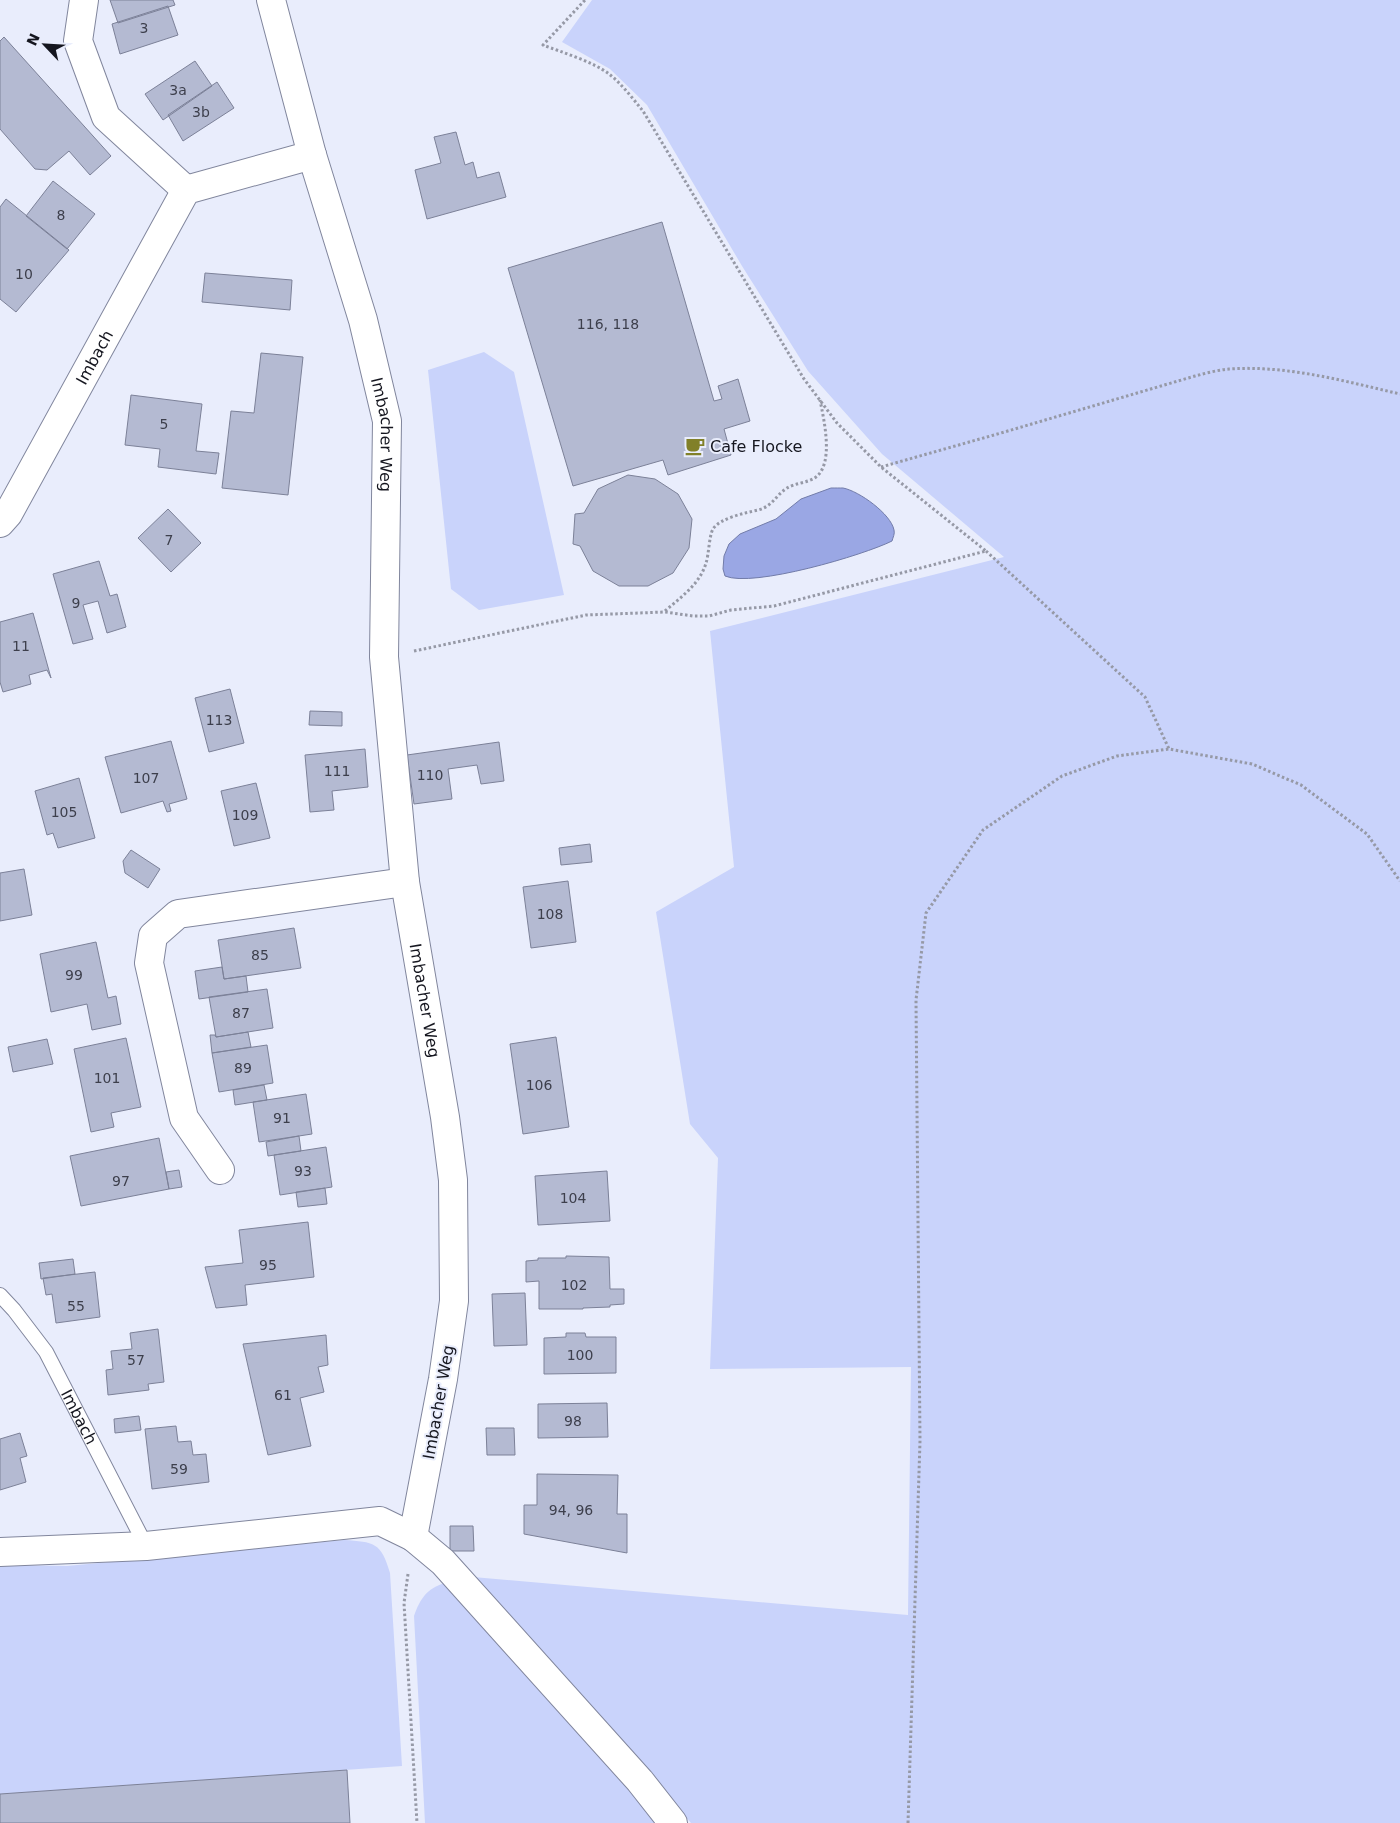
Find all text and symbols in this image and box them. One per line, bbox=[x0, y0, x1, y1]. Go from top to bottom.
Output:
north arrow bbox=[20, 20, 70, 70]
house number: 3 bbox=[140, 20, 148, 36]
text: N bbox=[23, 31, 43, 48]
house number: 3a bbox=[169, 82, 187, 98]
house number: 3b bbox=[192, 104, 210, 120]
house number: 8 bbox=[57, 207, 65, 223]
house number: 10 bbox=[15, 266, 33, 282]
house number: 116, 118 bbox=[577, 316, 639, 332]
street label: Imbach bbox=[72, 327, 117, 388]
street label: Imbacher Weg bbox=[367, 375, 396, 492]
house number: 5 bbox=[160, 416, 168, 432]
cafe icon: Cafe Flocke bbox=[684, 435, 706, 457]
place label: Cafe Flocke bbox=[710, 437, 802, 456]
house number: 7 bbox=[165, 532, 173, 548]
house number: 9 bbox=[72, 595, 80, 611]
house number: 11 bbox=[12, 638, 30, 654]
house number: 113 bbox=[206, 712, 232, 728]
house number: 111 bbox=[324, 763, 350, 779]
house number: 110 bbox=[417, 767, 443, 783]
house number: 107 bbox=[133, 770, 159, 786]
house number: 105 bbox=[51, 804, 77, 820]
house number: 109 bbox=[232, 807, 258, 823]
house number: 108 bbox=[537, 906, 563, 922]
street label: Imbacher Weg bbox=[406, 942, 444, 1059]
house number: 85 bbox=[251, 947, 269, 963]
house number: 99 bbox=[65, 967, 83, 983]
house number: 87 bbox=[232, 1005, 250, 1021]
house number: 89 bbox=[234, 1060, 252, 1076]
house number: 101 bbox=[94, 1070, 120, 1086]
house number: 106 bbox=[526, 1077, 552, 1093]
house number: 91 bbox=[273, 1110, 291, 1126]
house number: 93 bbox=[294, 1163, 312, 1179]
house number: 97 bbox=[112, 1173, 130, 1189]
house number: 104 bbox=[560, 1190, 586, 1206]
house number: 95 bbox=[259, 1257, 277, 1273]
house number: 102 bbox=[561, 1277, 587, 1293]
house number: 55 bbox=[67, 1298, 85, 1314]
street label: Imbacher Weg bbox=[419, 1344, 458, 1461]
house number: 100 bbox=[567, 1347, 593, 1363]
house number: 57 bbox=[127, 1352, 145, 1368]
street label: Imbach bbox=[57, 1386, 101, 1448]
house number: 61 bbox=[274, 1387, 292, 1403]
house number: 98 bbox=[564, 1413, 582, 1429]
house number: 59 bbox=[170, 1461, 188, 1477]
house number: 94, 96 bbox=[549, 1502, 593, 1518]

